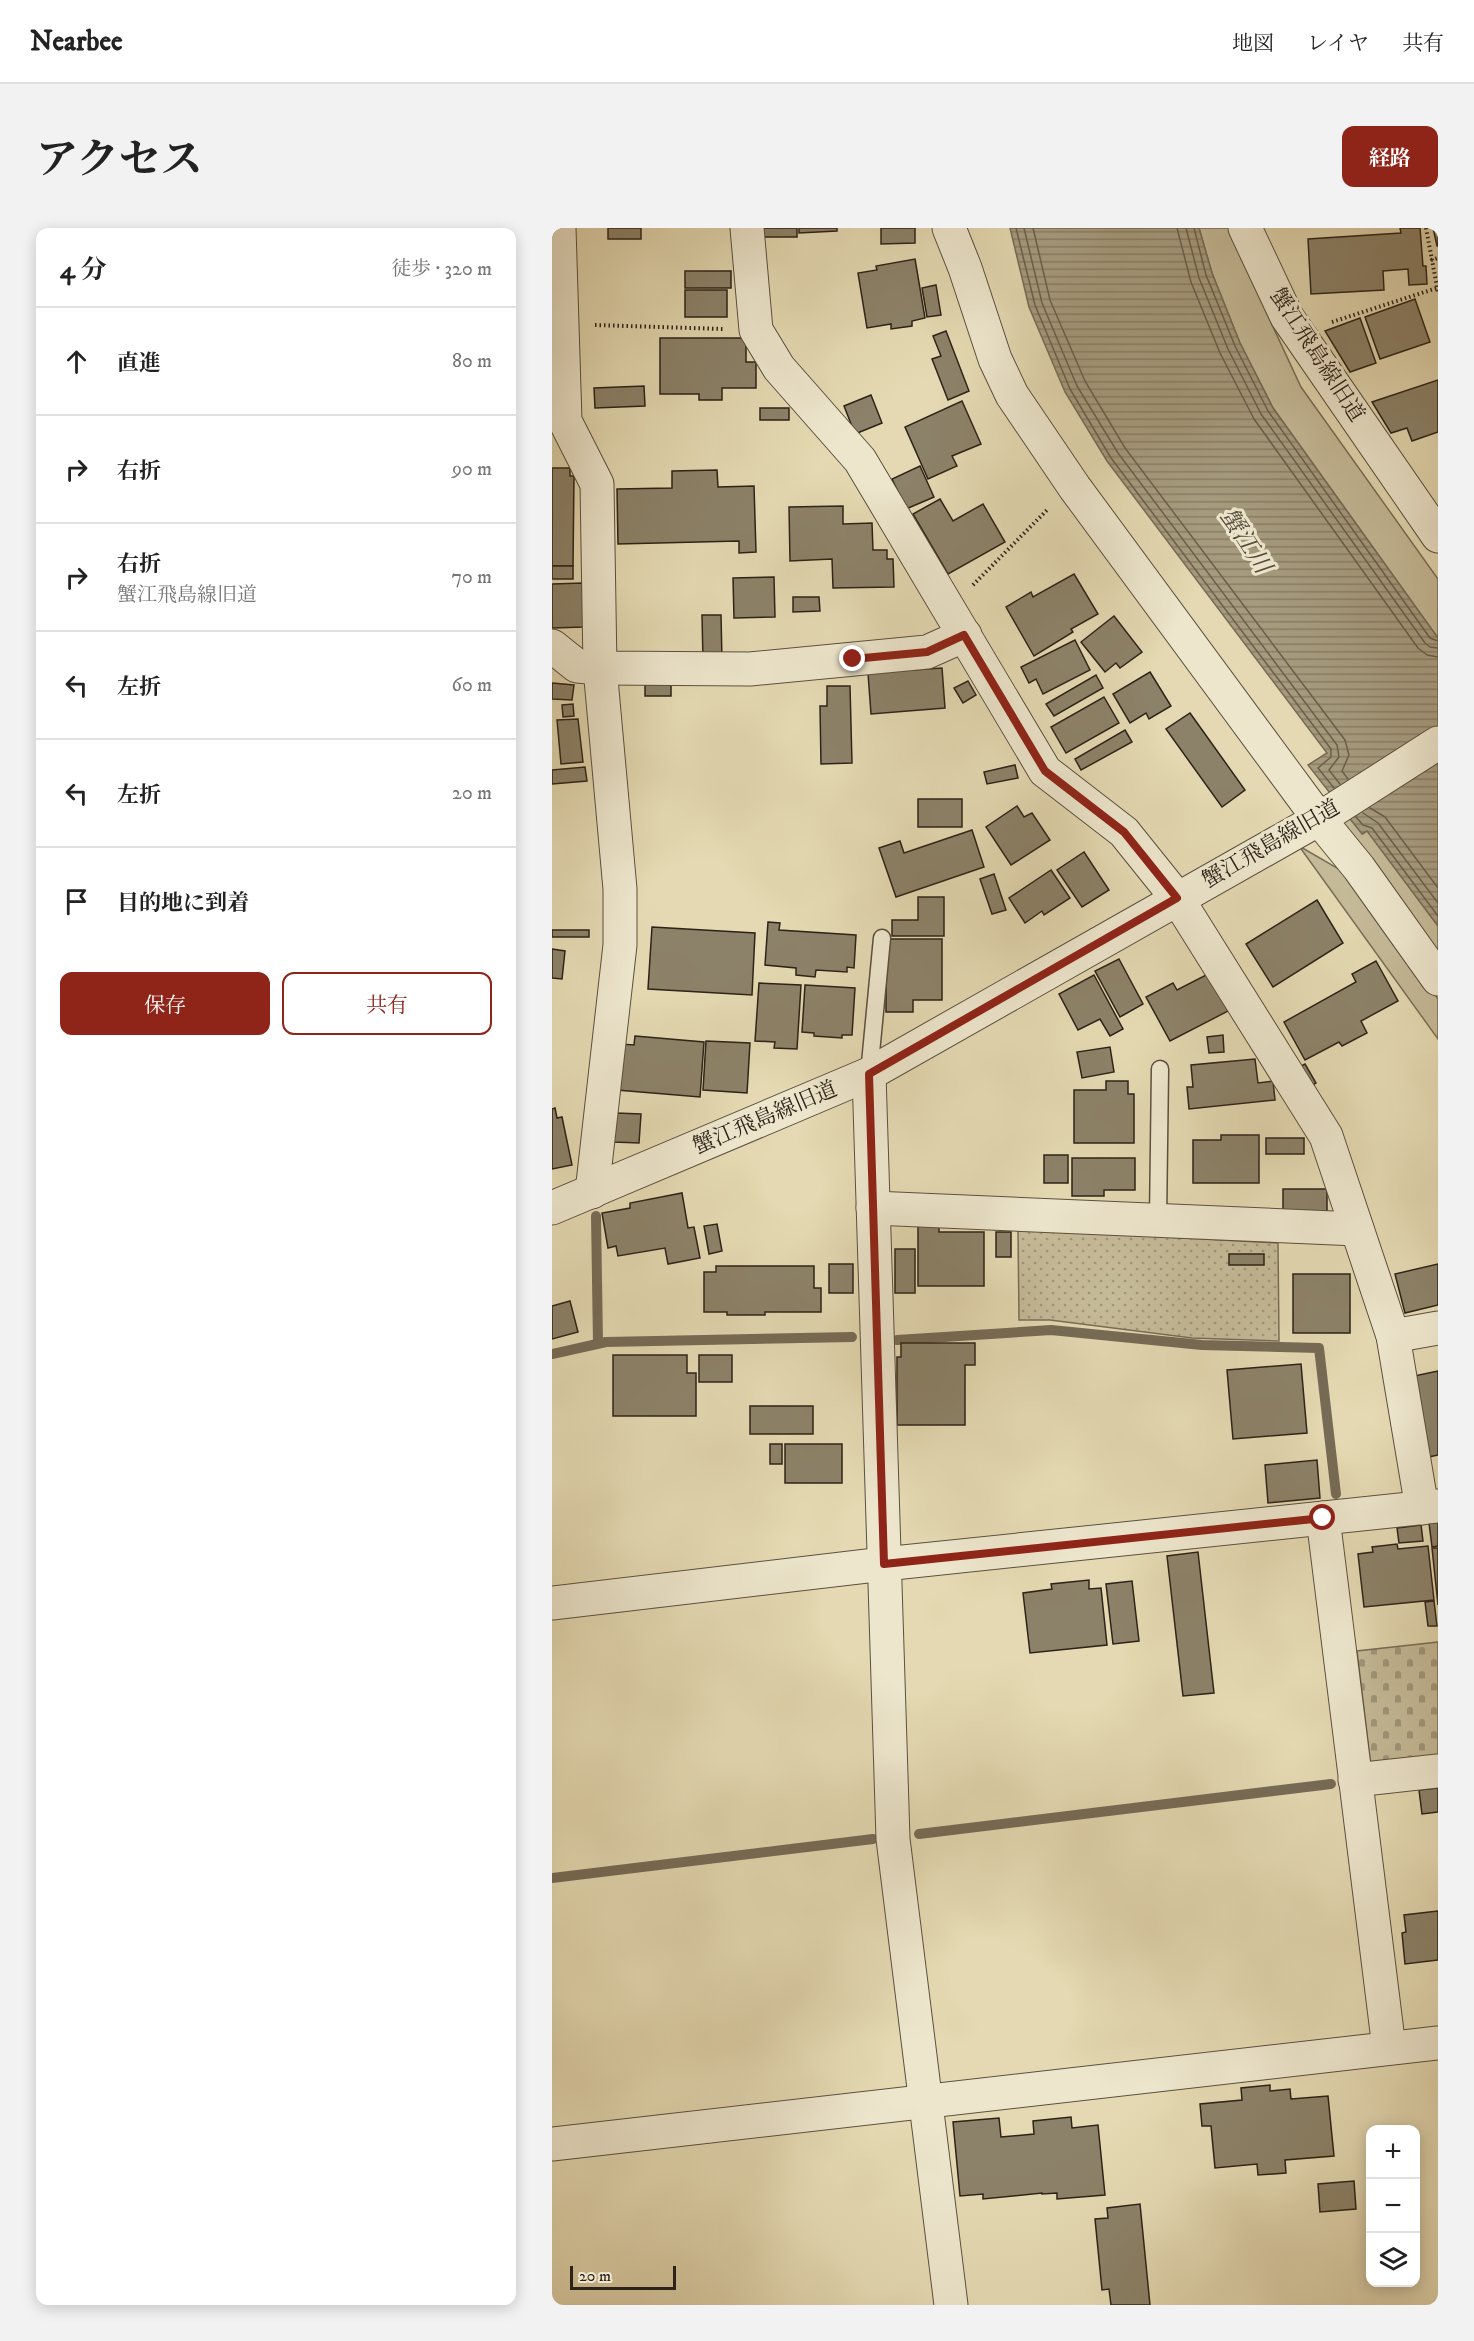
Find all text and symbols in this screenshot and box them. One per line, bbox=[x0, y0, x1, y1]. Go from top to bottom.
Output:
text: Nearbee bbox=[30, 24, 123, 59]
text: 地図 bbox=[1232, 31, 1274, 57]
text: レイヤ bbox=[1307, 31, 1369, 57]
text: 共有 bbox=[1402, 31, 1444, 57]
button: 経路 bbox=[1342, 126, 1438, 187]
text: アクセス bbox=[36, 135, 203, 187]
text: 4 分 bbox=[60, 254, 107, 287]
text: 徒歩 · 320 m bbox=[391, 257, 492, 282]
street label: 蟹江飛島線旧道 bbox=[1264, 283, 1370, 427]
icon: ahead bbox=[60, 345, 93, 378]
text: 80 m bbox=[452, 349, 492, 374]
text: 直進 bbox=[117, 350, 161, 377]
icon: right bbox=[60, 453, 93, 486]
text: 90 m bbox=[452, 457, 492, 482]
text: 右折 bbox=[117, 458, 161, 485]
water label: 蟹江川 bbox=[1213, 503, 1279, 582]
text: 右折 bbox=[117, 551, 161, 578]
icon: right bbox=[60, 561, 93, 594]
text: 70 m bbox=[451, 565, 492, 590]
text: 蟹江飛島線旧道 bbox=[117, 583, 257, 608]
route end bbox=[839, 645, 865, 671]
icon: left bbox=[60, 669, 93, 702]
text: 60 m bbox=[452, 673, 492, 698]
text: 左折 bbox=[117, 674, 161, 701]
icon: left bbox=[60, 777, 93, 810]
text: 20 m bbox=[452, 781, 492, 806]
text: 左折 bbox=[117, 782, 161, 809]
street label: 蟹江飛島線旧道 bbox=[1198, 794, 1344, 894]
icon: arrive bbox=[60, 885, 93, 918]
text: 目的地に到着 bbox=[117, 890, 249, 917]
button: 保存 bbox=[60, 972, 270, 1035]
button: 共有 bbox=[282, 972, 492, 1035]
street label: 蟹江飛島線旧道 bbox=[689, 1075, 841, 1161]
route start bbox=[1309, 1504, 1335, 1530]
map controls bbox=[1366, 2125, 1420, 2287]
button: + bbox=[1366, 2125, 1420, 2179]
button: − bbox=[1366, 2179, 1420, 2233]
button: layers bbox=[1366, 2233, 1420, 2287]
scale bar bbox=[570, 2263, 676, 2290]
text: 20 m bbox=[579, 2266, 611, 2286]

